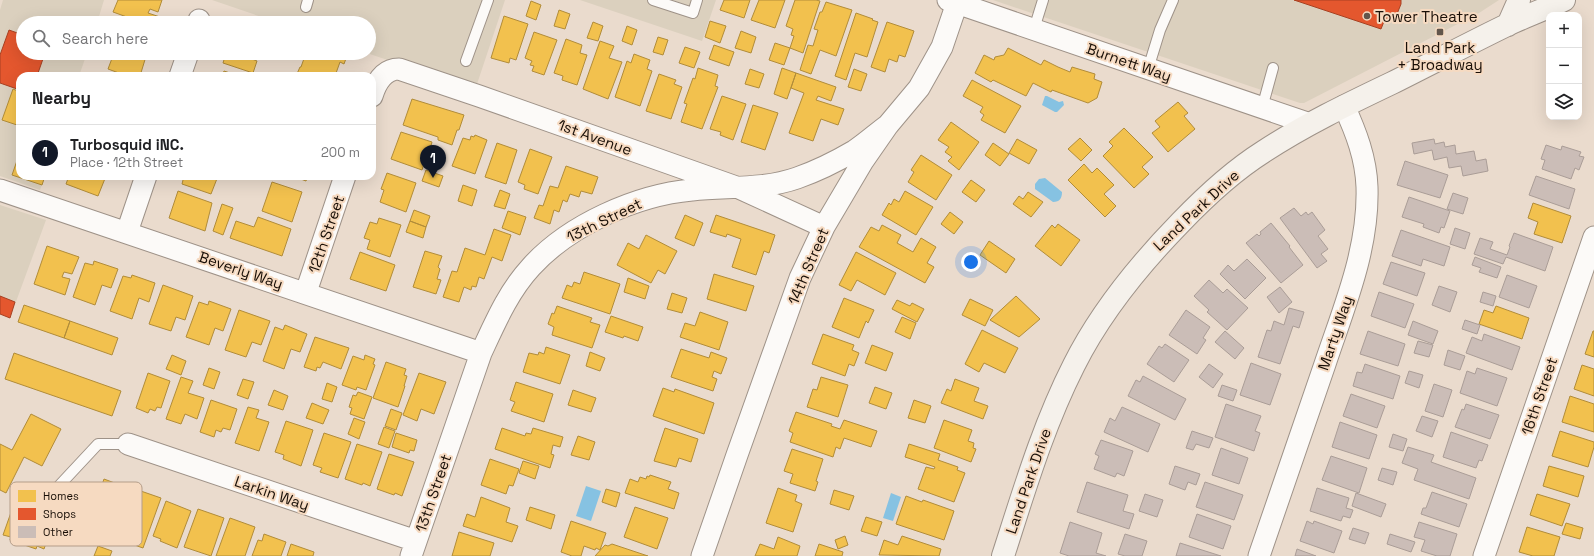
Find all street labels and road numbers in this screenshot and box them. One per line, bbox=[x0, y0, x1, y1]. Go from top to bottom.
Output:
street label: Burnett Way bbox=[1084, 39, 1174, 85]
street label: 1st Avenue bbox=[555, 115, 635, 159]
street label: Land Park Drive bbox=[1149, 165, 1243, 255]
street label: 12th Street bbox=[304, 192, 348, 275]
street label: 13th Street bbox=[563, 194, 645, 246]
street label: 14th Street bbox=[783, 225, 833, 307]
street label: Beverly Way bbox=[196, 247, 286, 293]
street label: Marty Way bbox=[1313, 293, 1357, 373]
street label: 16th Street bbox=[1517, 354, 1561, 438]
street label: Land Park Drive bbox=[1001, 426, 1055, 536]
street label: 13th Street bbox=[411, 451, 455, 534]
street label: Larkin Way bbox=[232, 471, 312, 515]

